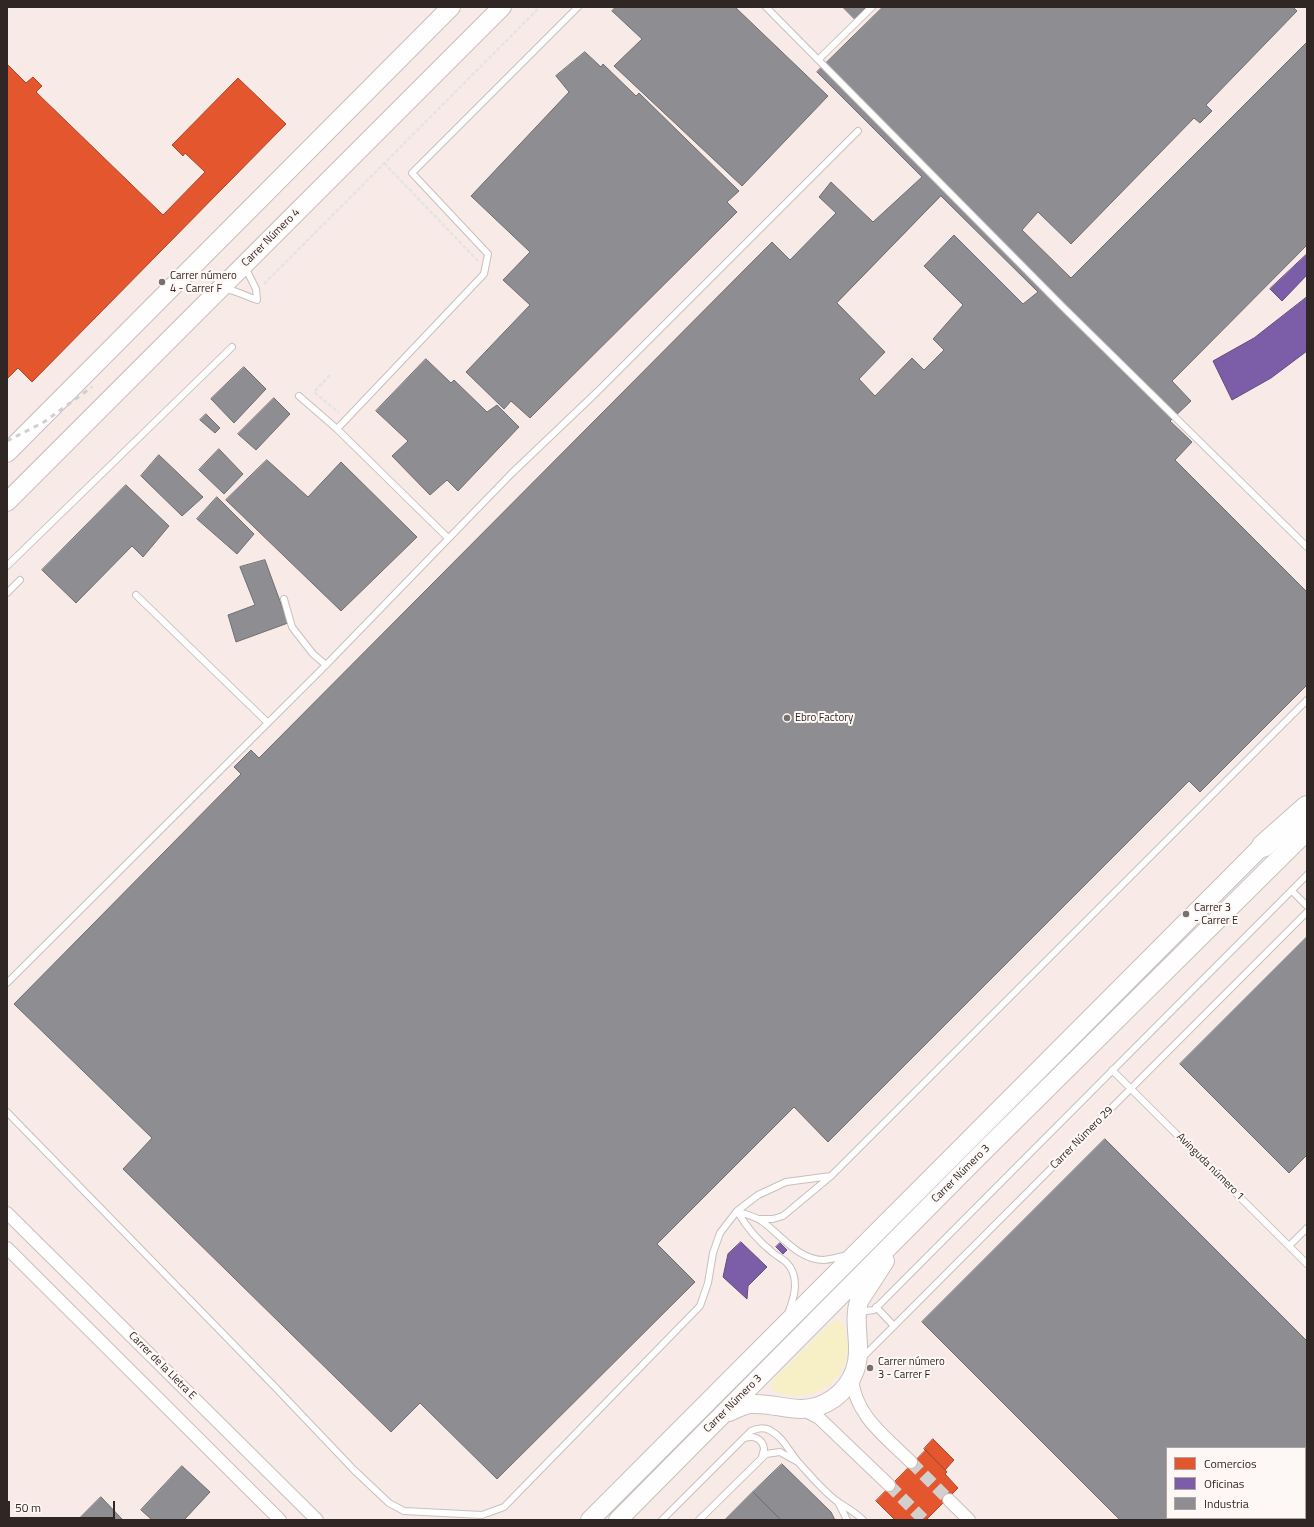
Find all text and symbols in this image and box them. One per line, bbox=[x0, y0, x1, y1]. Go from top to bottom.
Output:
street label: Carrer Número 4 bbox=[239, 206, 303, 270]
place label: Carrer número 4 - Carrer F bbox=[170, 269, 237, 295]
marker: Carrer número 4 - Carrer F bbox=[157, 277, 167, 287]
place label: Ebro Factory bbox=[795, 711, 853, 725]
marker: Ebro Factory bbox=[782, 713, 792, 723]
place label: Carrer 3 - Carrer E bbox=[1194, 901, 1238, 927]
marker: Carrer 3 - Carrer E bbox=[1181, 909, 1191, 919]
street label: Carrer Número 29 bbox=[1048, 1104, 1116, 1172]
street label: Avinguda número 1 bbox=[1174, 1131, 1246, 1203]
street label: Carrer Número 3 bbox=[929, 1142, 993, 1206]
street label: Carrer de la Lletra E bbox=[125, 1329, 199, 1403]
place label: Carrer número 3 - Carrer F bbox=[878, 1355, 945, 1381]
marker: Carrer número 3 - Carrer F bbox=[865, 1363, 875, 1373]
street label: Carrer Número 3 bbox=[701, 1372, 765, 1436]
legend bbox=[1166, 1447, 1306, 1519]
text: Comercios bbox=[1204, 1454, 1257, 1473]
text: Oficinas bbox=[1204, 1474, 1244, 1493]
scale bar bbox=[10, 1493, 117, 1519]
text: Industria bbox=[1204, 1494, 1249, 1513]
text: 50 m bbox=[15, 1498, 41, 1517]

